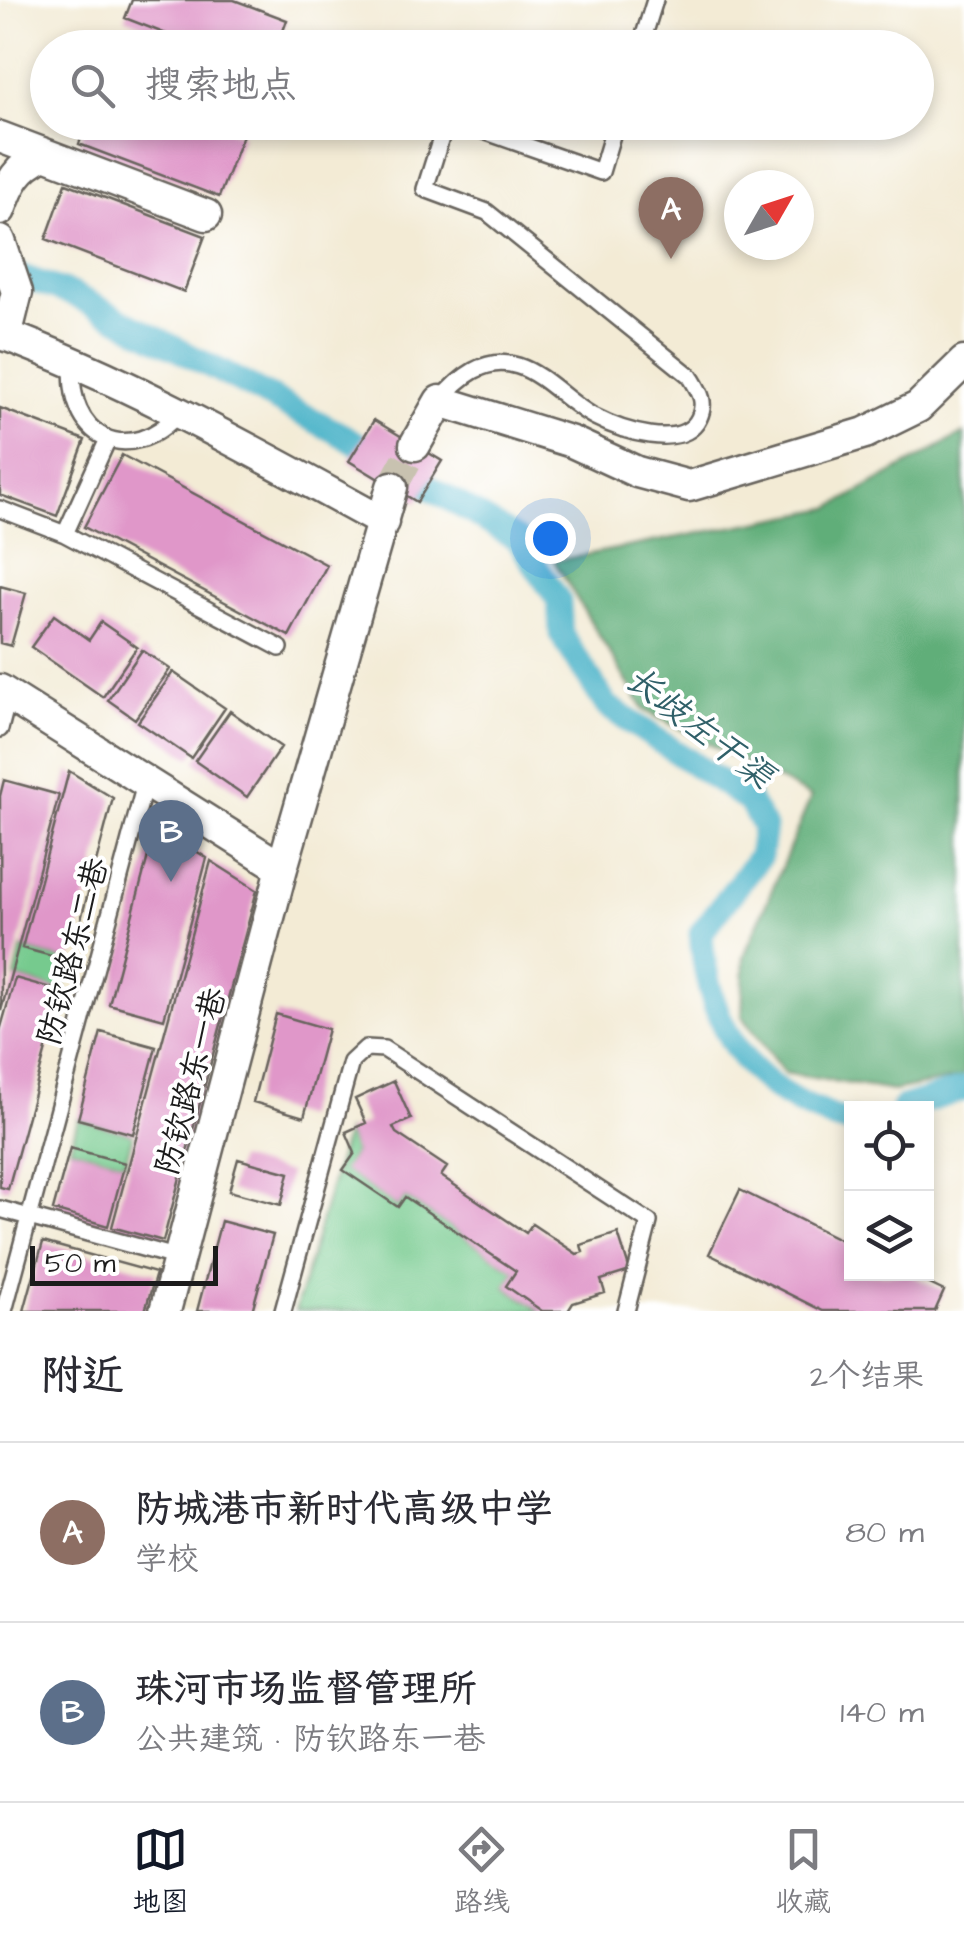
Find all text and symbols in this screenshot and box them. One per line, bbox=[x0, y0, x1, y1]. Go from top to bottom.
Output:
search box bbox=[30, 30, 934, 140]
icon: search bbox=[65, 58, 120, 113]
text: 搜索地点 bbox=[145, 60, 297, 112]
north arrow bbox=[724, 170, 814, 260]
pin: A bbox=[638, 176, 704, 259]
your location bbox=[525, 513, 576, 564]
water label: 长歧左干渠 bbox=[615, 655, 785, 803]
pin: B bbox=[138, 800, 204, 882]
street label: 防钦路东二巷 bbox=[27, 853, 120, 1050]
street label: 防钦路东一巷 bbox=[145, 983, 238, 1180]
map controls bbox=[844, 1101, 934, 1281]
button: locate bbox=[844, 1101, 934, 1191]
button: layers bbox=[844, 1191, 934, 1281]
scale bar bbox=[30, 1241, 218, 1286]
text: 50 m bbox=[45, 1244, 116, 1283]
text: 附近 bbox=[40, 1348, 124, 1406]
text: 2个结果 bbox=[810, 1354, 924, 1399]
text: 防城港市新时代高级中学 bbox=[135, 1484, 553, 1536]
text: A bbox=[62, 1510, 83, 1555]
text: 80 m bbox=[845, 1510, 924, 1555]
text: 学校 bbox=[135, 1537, 199, 1582]
text: 珠河市场监督管理所 bbox=[135, 1664, 477, 1716]
text: B bbox=[61, 1690, 84, 1735]
text: 140 m bbox=[840, 1690, 924, 1735]
text: 公共建筑 · 防钦路东一巷 bbox=[135, 1717, 485, 1762]
tab: 地图 bbox=[133, 1822, 189, 1922]
tab: 路线 bbox=[454, 1822, 510, 1922]
tab: 收藏 bbox=[775, 1822, 831, 1922]

